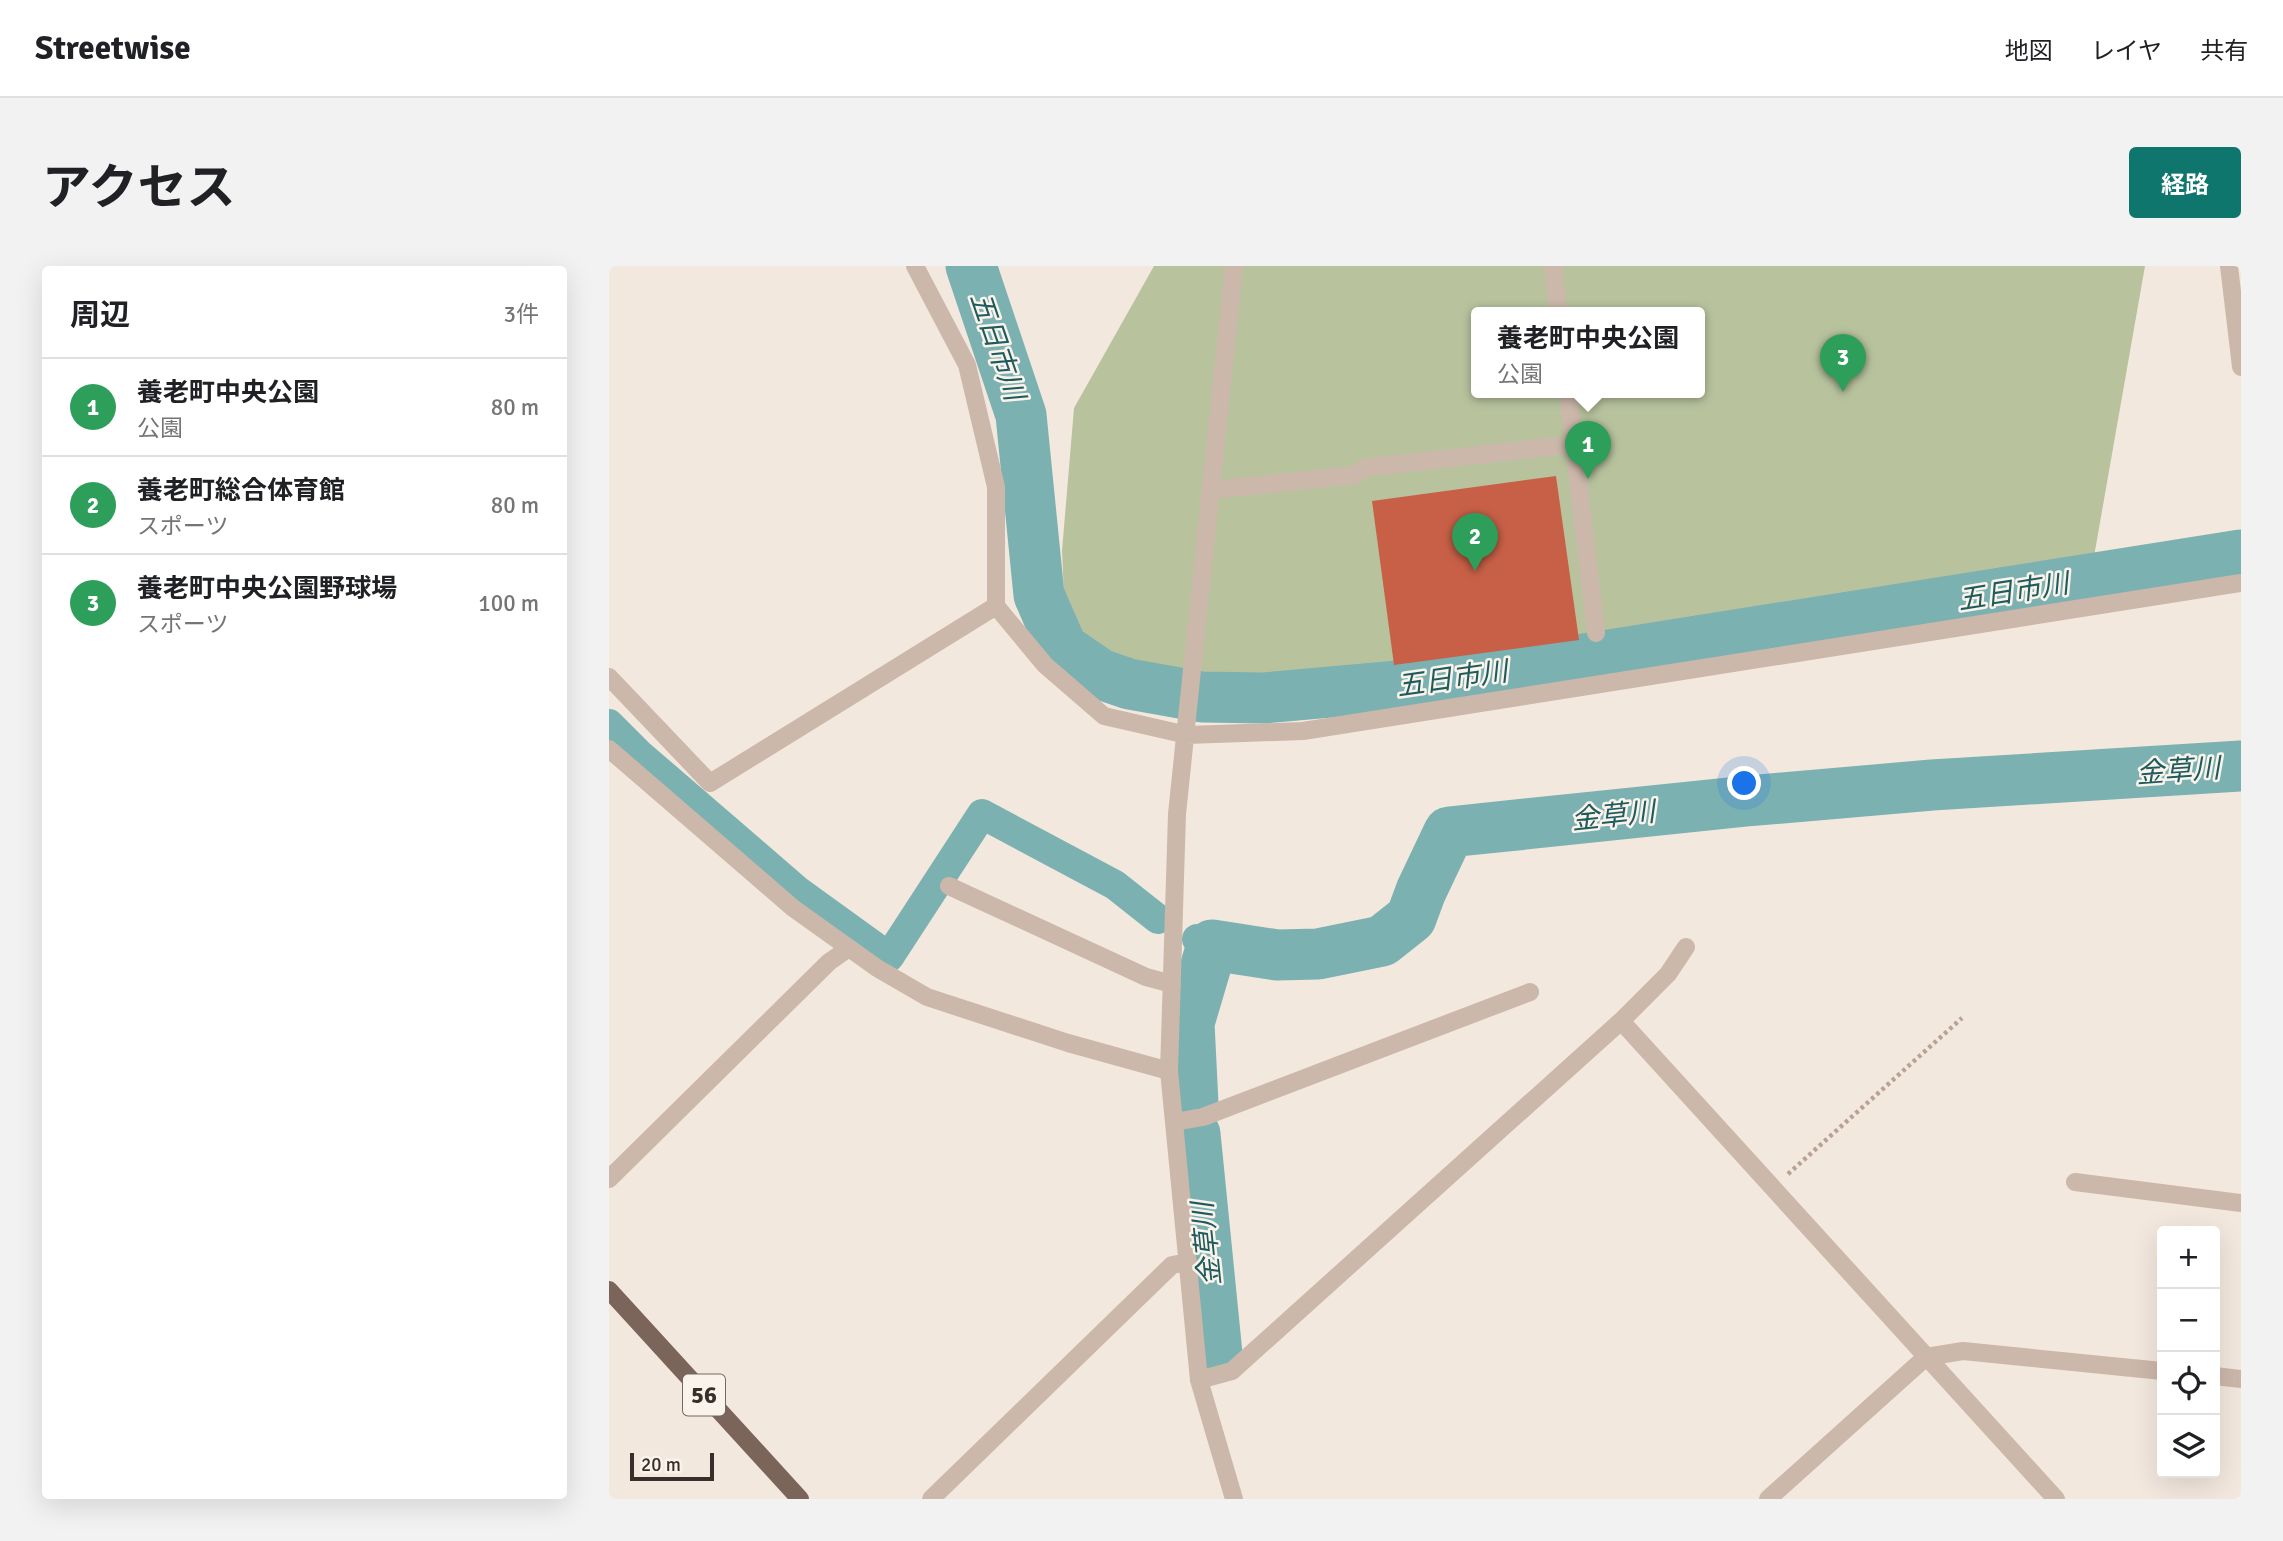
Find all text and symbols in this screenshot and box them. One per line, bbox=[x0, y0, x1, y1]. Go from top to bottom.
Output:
text: Streetwise bbox=[35, 28, 191, 69]
text: 地図 bbox=[2005, 36, 2053, 66]
text: レイヤ bbox=[2091, 36, 2162, 66]
text: 共有 bbox=[2200, 36, 2248, 66]
button: 経路 bbox=[2129, 147, 2241, 218]
text: アクセス bbox=[42, 158, 236, 218]
water label: 五日市川 bbox=[963, 288, 1032, 408]
text: 周辺 bbox=[70, 297, 130, 334]
text: 3件 bbox=[504, 300, 539, 329]
popup bbox=[1471, 307, 1705, 398]
text: 養老町中央公園 bbox=[1497, 323, 1679, 355]
pin: 3 bbox=[1820, 334, 1866, 392]
text: 公園 bbox=[1497, 360, 1543, 389]
text: 養老町中央公園 bbox=[137, 377, 319, 409]
text: 1 bbox=[87, 393, 99, 422]
text: 80 m bbox=[491, 393, 539, 422]
text: 公園 bbox=[137, 414, 183, 443]
pin: 1 bbox=[1565, 421, 1611, 479]
text: 養老町総合体育館 bbox=[137, 475, 345, 507]
text: 2 bbox=[87, 491, 99, 520]
text: 80 m bbox=[491, 491, 539, 520]
text: スポーツ bbox=[137, 512, 229, 541]
pin: 2 bbox=[1452, 513, 1498, 571]
water label: 五日市川 bbox=[1955, 566, 2074, 618]
text: 養老町中央公園野球場 bbox=[137, 573, 397, 605]
text: 3 bbox=[87, 589, 99, 618]
text: 100 m bbox=[478, 589, 539, 618]
text: スポーツ bbox=[137, 610, 229, 639]
water label: 五日市川 bbox=[1394, 654, 1513, 704]
water label: 金草川 bbox=[2135, 751, 2224, 791]
your location bbox=[1727, 766, 1761, 800]
water label: 金草川 bbox=[1570, 794, 1660, 837]
water label: 金草川 bbox=[1185, 1197, 1228, 1287]
map controls bbox=[2157, 1226, 2220, 1478]
button: + bbox=[2157, 1226, 2220, 1289]
button: − bbox=[2157, 1289, 2220, 1352]
button: locate bbox=[2157, 1352, 2220, 1415]
road number: 56 bbox=[683, 1374, 725, 1415]
button: layers bbox=[2157, 1415, 2220, 1478]
scale bar bbox=[630, 1450, 714, 1482]
text: 20 m bbox=[641, 1453, 681, 1477]

